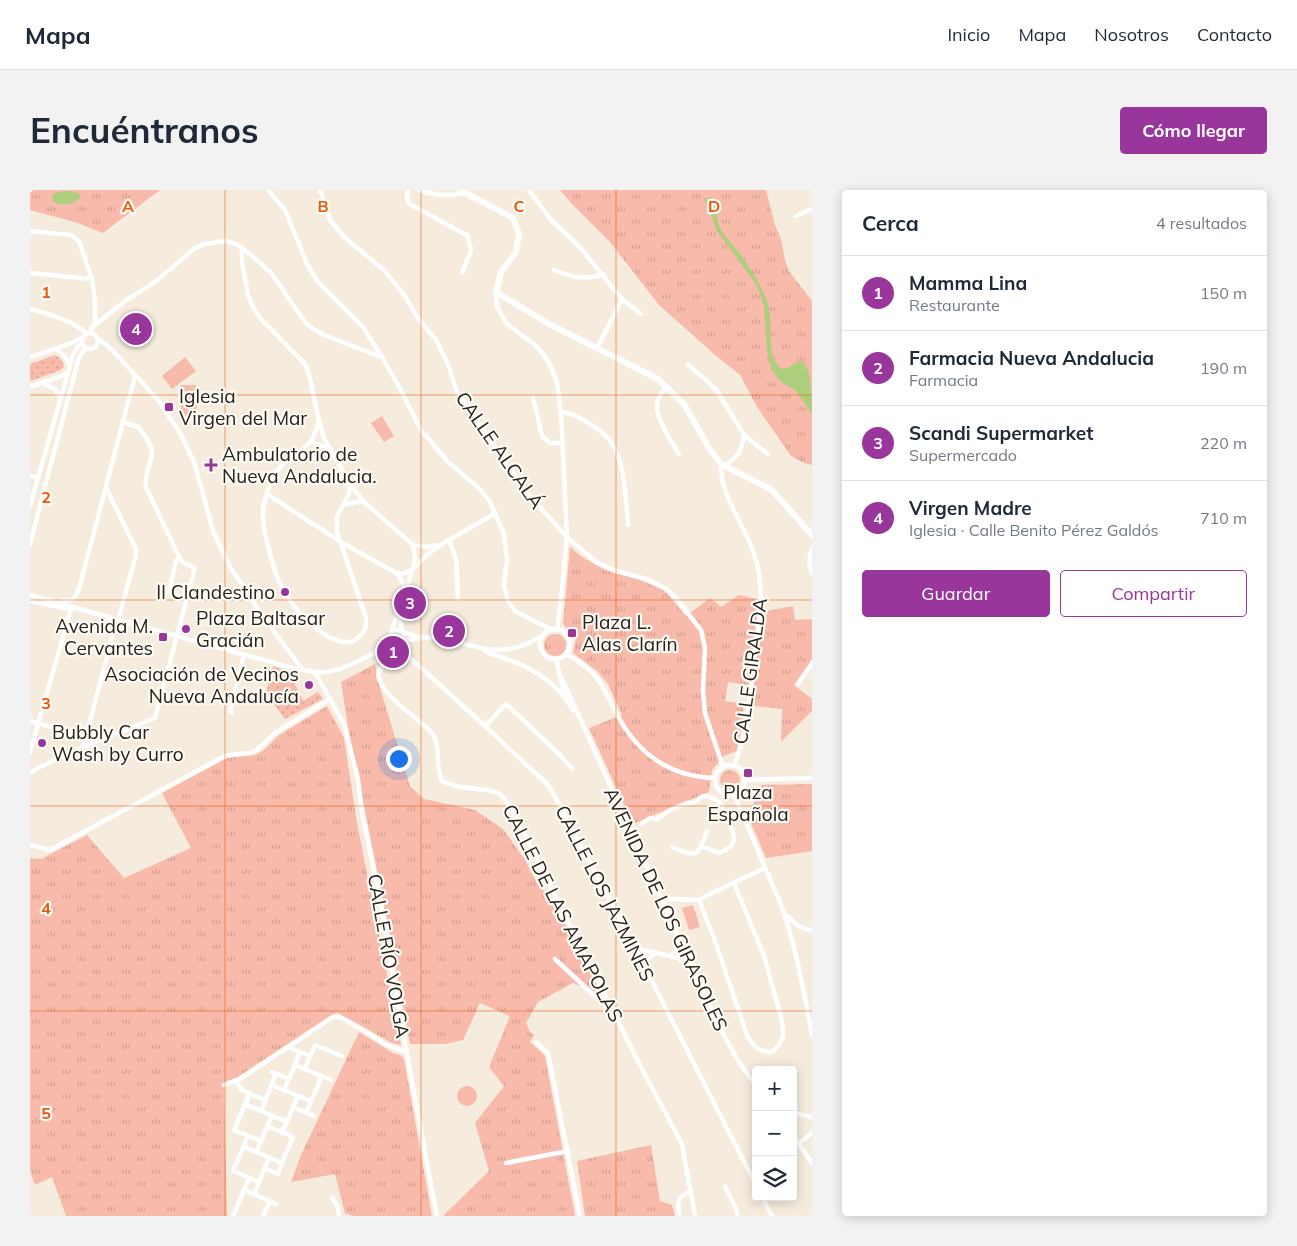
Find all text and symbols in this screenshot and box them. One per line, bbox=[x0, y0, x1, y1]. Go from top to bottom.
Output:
text: Mapa bbox=[25, 20, 91, 50]
text: Inicio bbox=[947, 23, 990, 46]
text: Mapa bbox=[1018, 23, 1066, 46]
text: Nosotros bbox=[1094, 23, 1169, 46]
text: Contacto bbox=[1197, 23, 1272, 46]
button: Cómo llegar bbox=[1120, 107, 1267, 154]
text: Encuéntranos bbox=[30, 108, 259, 152]
text: A bbox=[122, 196, 134, 216]
text: B bbox=[317, 196, 329, 216]
text: C bbox=[514, 196, 525, 216]
text: D bbox=[708, 196, 720, 216]
text: Cerca bbox=[862, 210, 919, 236]
text: 4 resultados bbox=[1156, 213, 1247, 233]
text: Mamma Lina bbox=[909, 271, 1027, 295]
text: 1 bbox=[41, 282, 51, 302]
text: 1 bbox=[873, 283, 883, 303]
text: 150 m bbox=[1200, 283, 1247, 303]
text: Restaurante bbox=[909, 295, 1000, 315]
pin: 4 bbox=[120, 310, 152, 348]
text: Farmacia Nueva Andalucia bbox=[909, 346, 1154, 370]
text: 2 bbox=[873, 358, 883, 378]
text: 190 m bbox=[1200, 358, 1247, 378]
text: Farmacia bbox=[909, 370, 978, 390]
place label: Iglesia Virgen del Mar bbox=[179, 384, 307, 430]
street label: CALLE ALCALÁ bbox=[451, 387, 549, 513]
marker: Iglesia Virgen del Mar bbox=[163, 401, 175, 413]
text: Scandi Supermarket bbox=[909, 421, 1093, 445]
text: 3 bbox=[873, 433, 883, 453]
text: 220 m bbox=[1200, 433, 1247, 453]
place label: Ambulatorio de Nueva Andalucia. bbox=[222, 442, 377, 488]
text: Supermercado bbox=[909, 445, 1017, 465]
marker: Ambulatorio de Nueva Andalucia. bbox=[204, 458, 218, 472]
text: 2 bbox=[41, 487, 51, 507]
text: Virgen Madre bbox=[909, 496, 1032, 520]
text: 4 bbox=[873, 508, 883, 528]
text: 710 m bbox=[1200, 508, 1247, 528]
text: Iglesia · Calle Benito Pérez Galdós bbox=[909, 520, 1158, 540]
button: Guardar bbox=[862, 570, 1050, 617]
button: Compartir bbox=[1060, 570, 1247, 617]
place label: Il Clandestino bbox=[156, 580, 275, 604]
pin: 3 bbox=[394, 584, 426, 622]
marker: Il Clandestino bbox=[279, 586, 291, 598]
street label: CALLE GIRALDA bbox=[728, 596, 772, 746]
place label: Plaza Baltasar Gracián bbox=[196, 606, 325, 652]
place label: Plaza L. Alas Clarín bbox=[582, 610, 678, 656]
pin: 2 bbox=[433, 612, 465, 650]
place label: Avenida M. Cervantes bbox=[55, 614, 153, 660]
marker: Plaza Baltasar Gracián bbox=[180, 623, 192, 635]
marker: Plaza L. Alas Clarín bbox=[566, 627, 578, 639]
marker: Avenida M. Cervantes bbox=[157, 631, 169, 643]
pin: 1 bbox=[377, 633, 409, 671]
place label: Asociación de Vecinos Nueva Andalucía bbox=[104, 662, 299, 708]
marker: Asociación de Vecinos Nueva Andalucía bbox=[303, 679, 315, 691]
text: 3 bbox=[41, 693, 51, 713]
place label: Bubbly Car Wash by Curro bbox=[52, 720, 184, 766]
marker: Bubbly Car Wash by Curro bbox=[36, 737, 48, 749]
your location bbox=[386, 746, 412, 772]
marker: Plaza Española bbox=[742, 767, 754, 779]
place label: Plaza Española bbox=[707, 780, 789, 826]
street label: AVENIDA DE LOS GIRASOLES bbox=[599, 783, 733, 1035]
street label: CALLE DE LAS AMAPOLAS bbox=[498, 800, 628, 1026]
street label: CALLE LOS JAZMINES bbox=[550, 801, 660, 985]
street label: CALLE RÍO VOLGA bbox=[363, 872, 415, 1040]
text: 4 bbox=[41, 898, 51, 918]
map controls bbox=[752, 1066, 797, 1201]
button: + bbox=[752, 1066, 797, 1111]
text: 5 bbox=[41, 1103, 51, 1123]
button: − bbox=[752, 1111, 797, 1156]
button: layers bbox=[752, 1156, 797, 1201]

